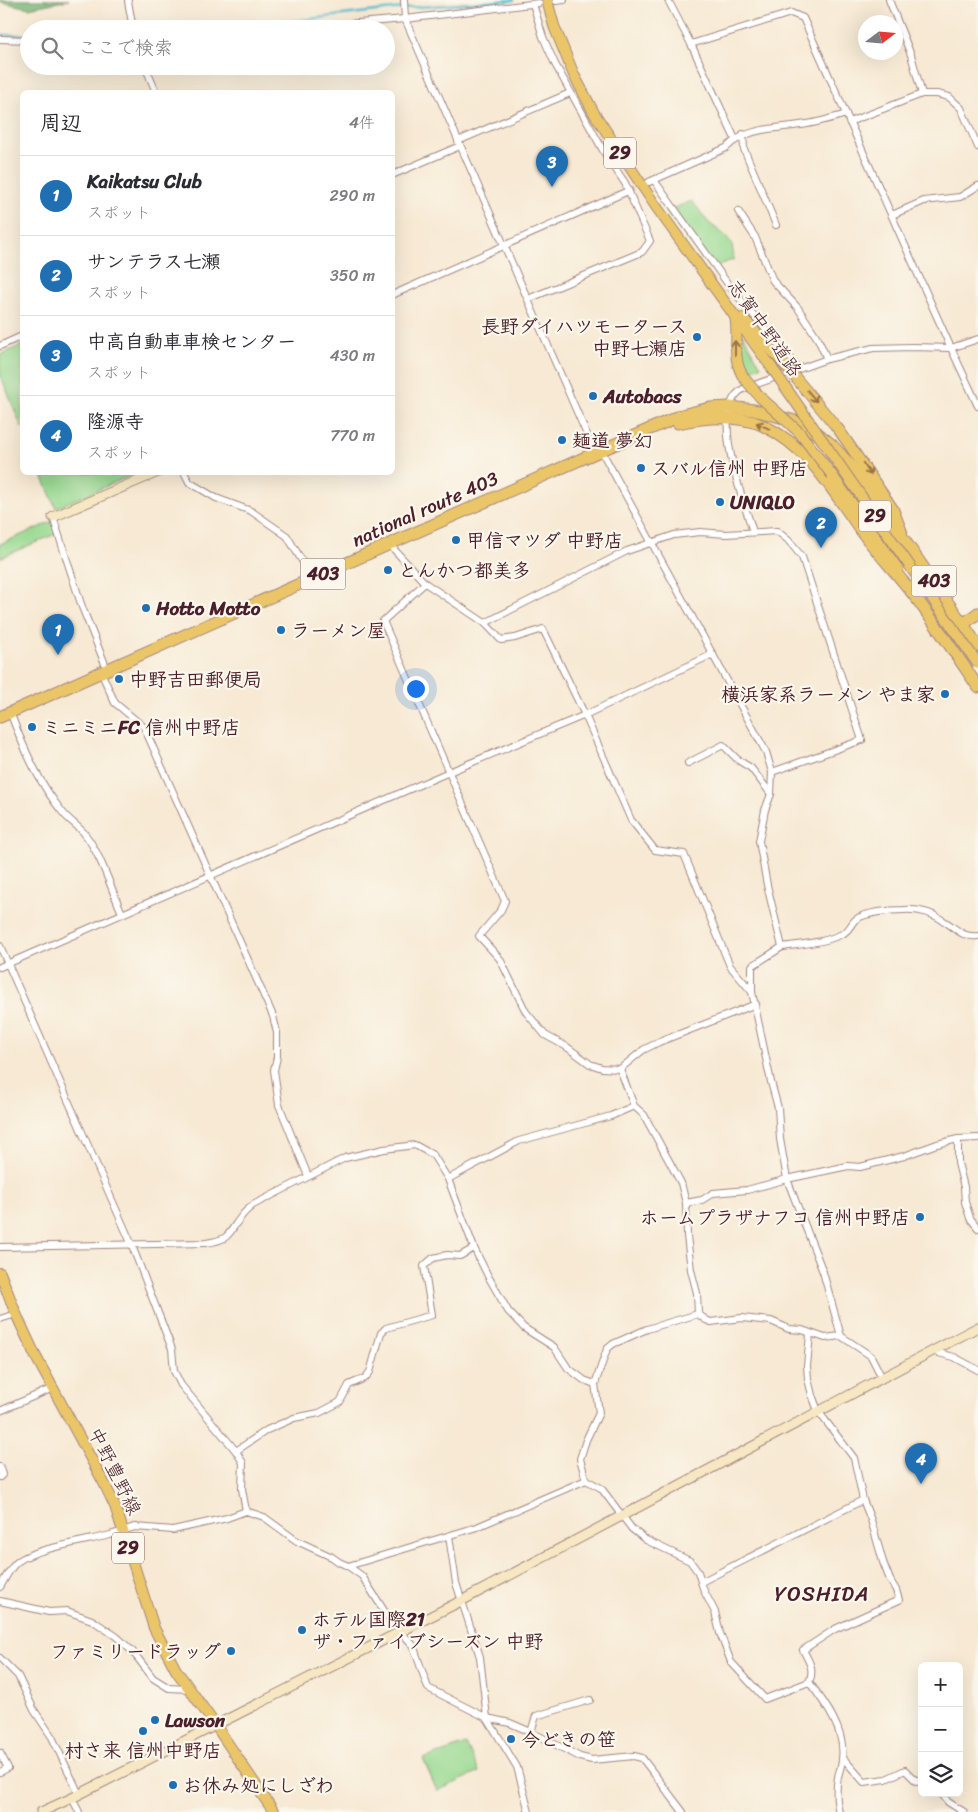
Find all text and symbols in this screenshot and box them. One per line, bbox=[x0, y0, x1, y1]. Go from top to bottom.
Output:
north arrow bbox=[858, 15, 903, 60]
search box bbox=[20, 20, 395, 75]
text: ここで検索 bbox=[78, 31, 173, 64]
icon: search bbox=[38, 34, 66, 62]
text: 周辺 bbox=[40, 104, 82, 142]
text: 4件 bbox=[349, 108, 375, 137]
road number: 29 bbox=[604, 138, 636, 168]
pin: 3 bbox=[536, 146, 568, 187]
text: Kaikatsu Club bbox=[87, 165, 202, 198]
text: 1 bbox=[53, 181, 59, 210]
text: 290 m bbox=[329, 181, 375, 210]
text: スポット bbox=[87, 198, 151, 227]
text: サンテラス七瀬 bbox=[87, 245, 221, 278]
text: 2 bbox=[51, 261, 61, 290]
text: 350 m bbox=[330, 261, 375, 290]
street label: 志賀中野道路 bbox=[719, 272, 811, 384]
text: スポット bbox=[87, 278, 151, 307]
place label: 長野ダイハツモータース 中野七瀬店 bbox=[481, 310, 687, 365]
text: 中高自動車車検センター bbox=[87, 325, 296, 358]
marker: 長野ダイハツモータース 中野七瀬店 bbox=[691, 331, 703, 343]
one-way arrow bbox=[731, 340, 740, 356]
text: 3 bbox=[52, 341, 60, 370]
text: 430 m bbox=[330, 341, 375, 370]
text: スポット bbox=[87, 358, 151, 387]
place label: Autobacs bbox=[602, 380, 683, 413]
one-way arrow bbox=[807, 389, 818, 402]
marker: Autobacs bbox=[587, 390, 599, 402]
text: 隆源寺 bbox=[87, 405, 144, 438]
text: 4 bbox=[51, 421, 61, 450]
text: 770 m bbox=[330, 421, 375, 450]
one-way arrow bbox=[756, 421, 771, 431]
place label: 麺道 夢幻 bbox=[572, 424, 653, 457]
marker: 麺道 夢幻 bbox=[556, 434, 568, 446]
text: スポット bbox=[87, 438, 151, 467]
place label: スバル信州 中野店 bbox=[651, 452, 808, 485]
street label: national route 403 bbox=[346, 462, 504, 556]
marker: スバル信州 中野店 bbox=[635, 462, 647, 474]
one-way arrow bbox=[862, 462, 872, 476]
place label: UNIQLO bbox=[730, 486, 795, 519]
marker: UNIQLO bbox=[714, 496, 726, 508]
road number: 29 bbox=[859, 501, 891, 532]
pin: 2 bbox=[805, 507, 837, 548]
place label: 甲信マツダ 中野店 bbox=[466, 524, 623, 557]
marker: 甲信マツダ 中野店 bbox=[450, 534, 462, 546]
place label: とんかつ都美多 bbox=[398, 554, 531, 587]
road number: 403 bbox=[300, 558, 346, 590]
marker: とんかつ都美多 bbox=[382, 564, 394, 576]
road number: 403 bbox=[912, 566, 956, 596]
place label: Hotto Motto bbox=[155, 592, 261, 625]
marker: Hotto Motto bbox=[140, 602, 152, 614]
pin: 1 bbox=[42, 614, 74, 655]
place label: ラーメン屋 bbox=[291, 614, 386, 647]
marker: ラーメン屋 bbox=[275, 624, 287, 636]
place label: 中野吉田郵便局 bbox=[129, 663, 262, 696]
marker: 中野吉田郵便局 bbox=[113, 673, 125, 685]
your location bbox=[403, 676, 429, 702]
place label: 横浜家系ラーメン やま家 bbox=[721, 678, 935, 711]
marker: 横浜家系ラーメン やま家 bbox=[939, 688, 951, 700]
place label: ミニミニFC 信州中野店 bbox=[42, 711, 240, 744]
marker: ミニミニFC 信州中野店 bbox=[26, 721, 38, 733]
place label: ホームプラザナフコ 信州中野店 bbox=[640, 1201, 910, 1234]
marker: ホームプラザナフコ 信州中野店 bbox=[914, 1211, 926, 1223]
street label: 中野豊野線 bbox=[79, 1421, 151, 1521]
pin: 4 bbox=[905, 1443, 937, 1484]
road number: 29 bbox=[112, 1532, 144, 1564]
district label: YOSHIDA bbox=[775, 1575, 869, 1613]
place label: ホテル国際21 ザ・ファイブシーズン 中野 bbox=[312, 1603, 543, 1658]
marker: ホテル国際21 ザ・ファイブシーズン 中野 bbox=[296, 1624, 308, 1636]
place label: ファミリードラッグ bbox=[50, 1635, 221, 1668]
marker: ファミリードラッグ bbox=[225, 1645, 237, 1657]
map controls bbox=[918, 1662, 963, 1797]
button: + bbox=[918, 1662, 963, 1707]
place label: Lawson bbox=[165, 1704, 226, 1737]
button: − bbox=[918, 1707, 963, 1752]
marker: Lawson bbox=[149, 1714, 161, 1726]
place label: 今どきの笹 bbox=[521, 1723, 616, 1756]
marker: 村さ来 信州中野店 bbox=[137, 1725, 149, 1737]
marker: 今どきの笹 bbox=[505, 1733, 517, 1745]
place label: 村さ来 信州中野店 bbox=[65, 1734, 221, 1767]
button: layers bbox=[918, 1752, 963, 1797]
place label: お休み処にしざわ bbox=[183, 1769, 335, 1802]
marker: お休み処にしざわ bbox=[167, 1779, 179, 1791]

